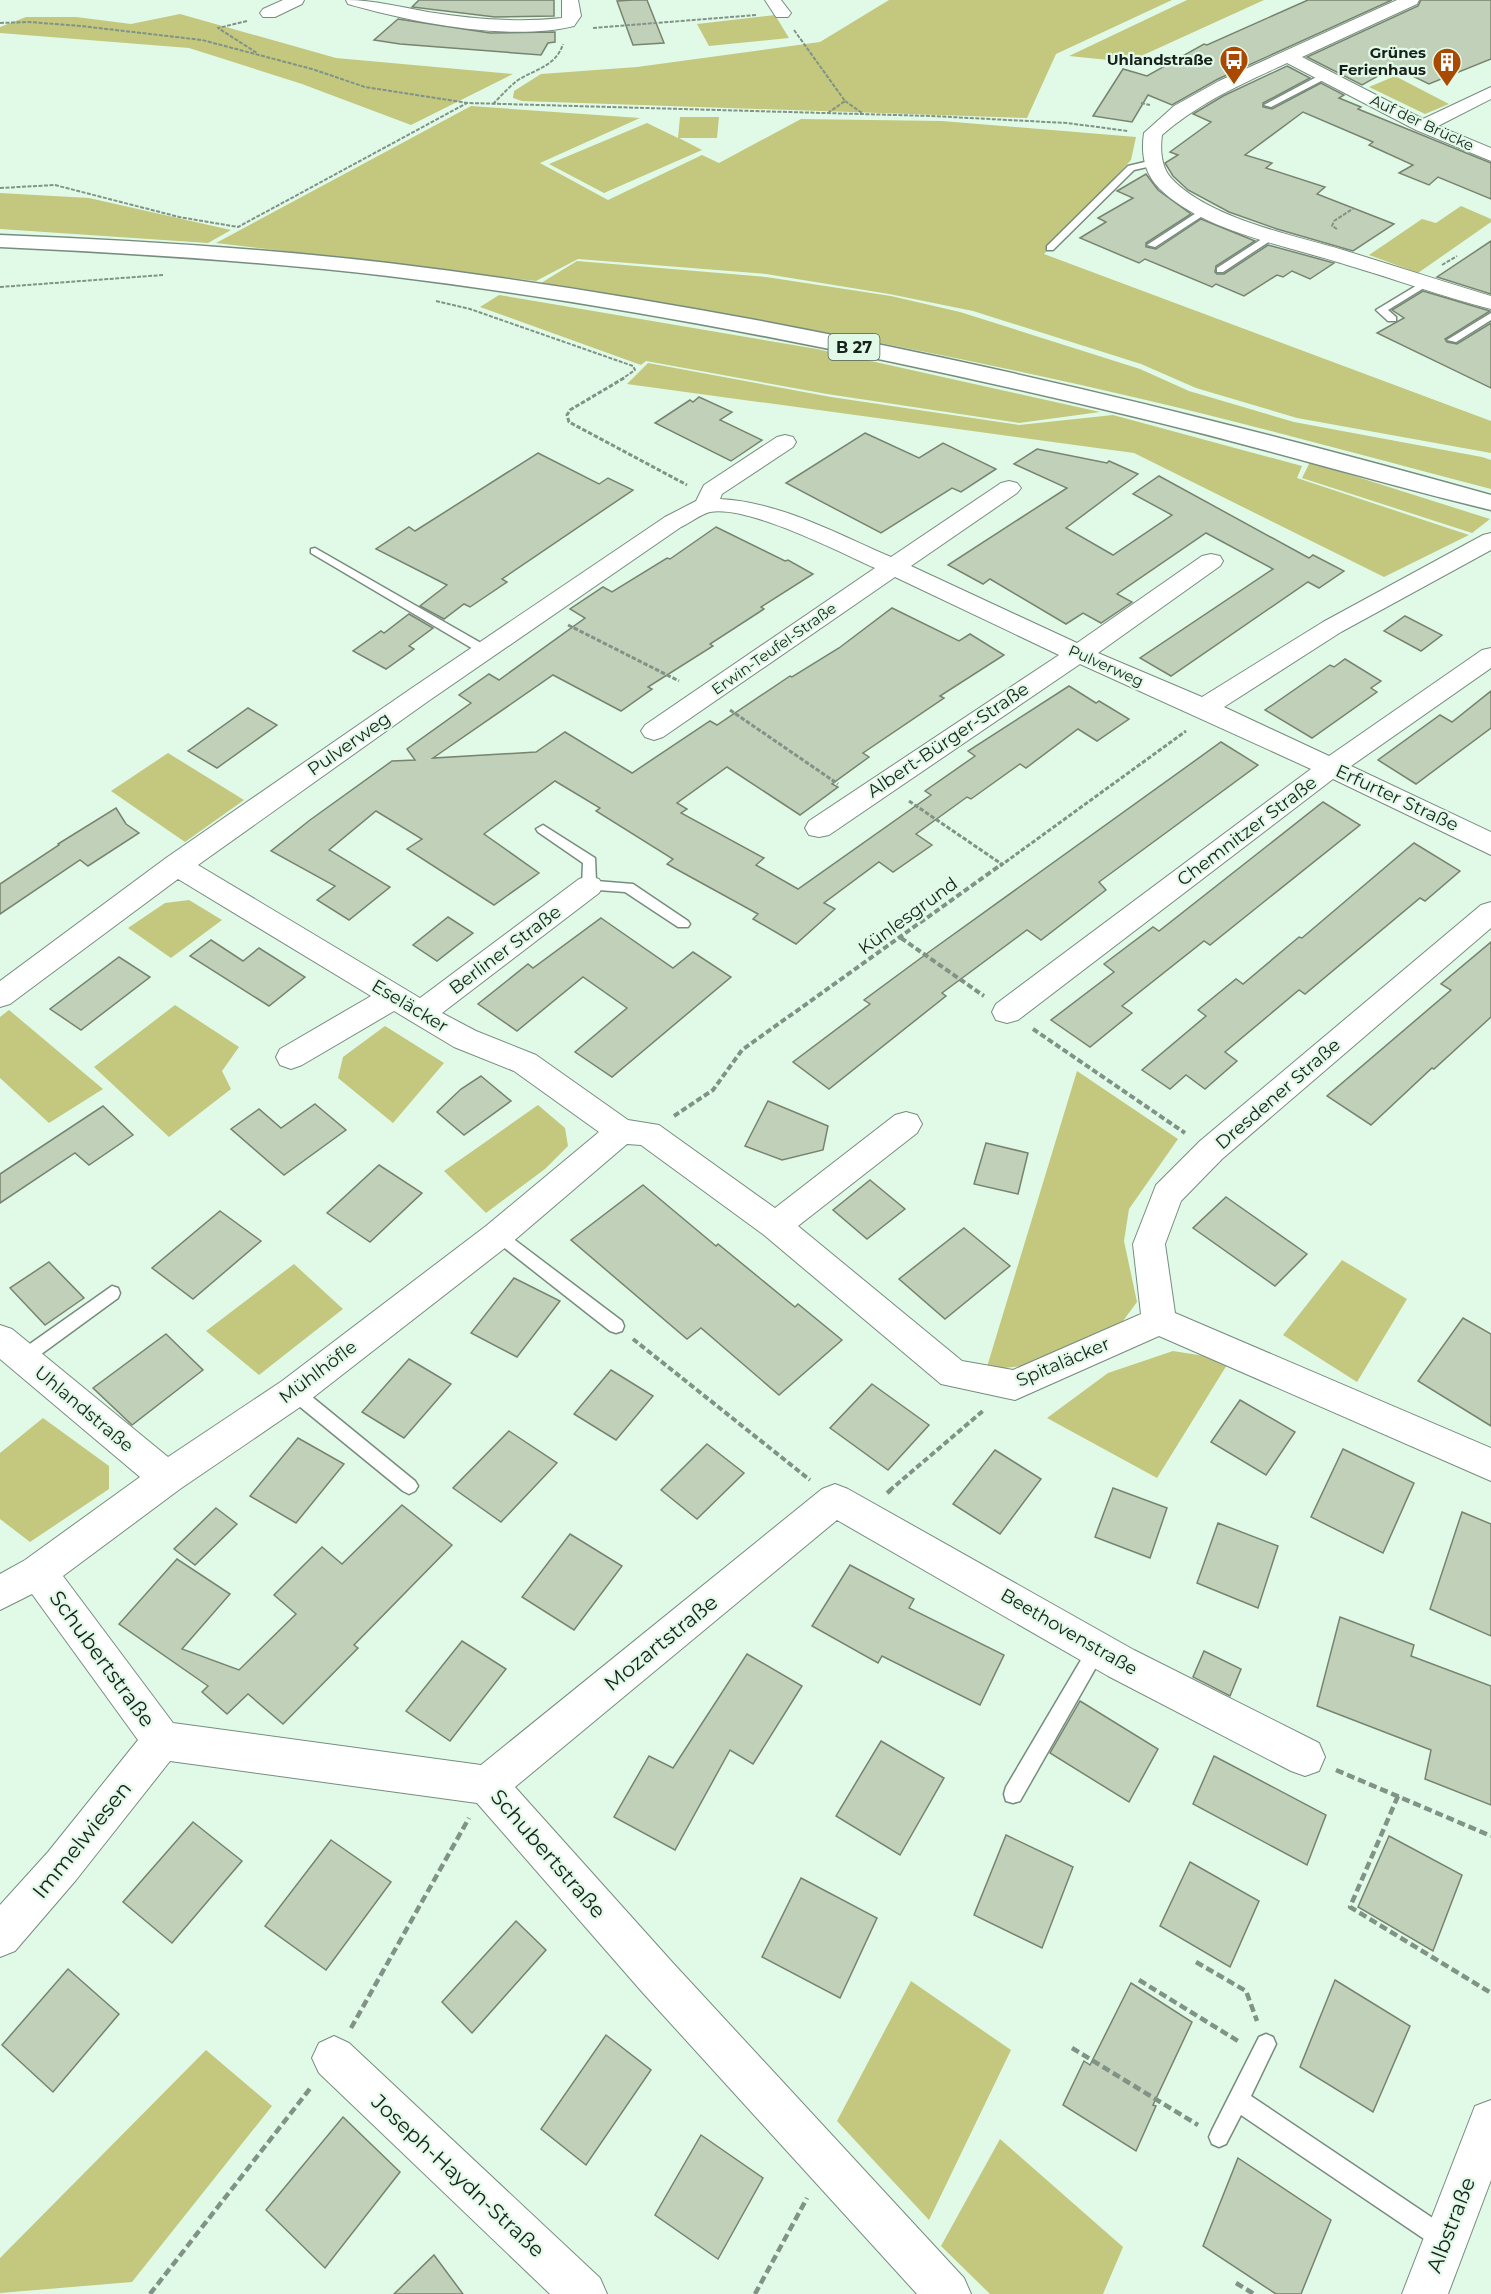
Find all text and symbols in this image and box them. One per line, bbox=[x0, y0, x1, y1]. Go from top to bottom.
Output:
place label: Grünes Ferienhaus bbox=[1339, 43, 1426, 79]
bus stop icon: Uhlandstraße bbox=[1218, 44, 1250, 86]
building icon: Grünes Ferienhaus bbox=[1431, 46, 1463, 88]
place label: Uhlandstraße bbox=[1107, 50, 1213, 69]
street label: Auf der Brücke bbox=[1367, 90, 1477, 155]
road number: B 27 bbox=[828, 334, 880, 360]
street label: Erwin-Teufel-Straße bbox=[708, 598, 840, 699]
street label: Pulverweg bbox=[1066, 641, 1147, 691]
street label: Albert-Bürger-Straße bbox=[863, 678, 1033, 802]
street label: Pulverweg bbox=[303, 707, 395, 781]
street label: Erfurter Straße bbox=[1332, 760, 1462, 836]
street label: Chemnitzer Straße bbox=[1173, 771, 1321, 891]
street label: Künlesgrund bbox=[854, 873, 962, 959]
street label: Berliner Straße bbox=[445, 901, 565, 999]
street label: Eseläcker bbox=[368, 975, 452, 1037]
street label: Dresdener Straße bbox=[1211, 1034, 1345, 1154]
street label: Spitaläcker bbox=[1013, 1332, 1113, 1392]
street label: Mühlhöfle bbox=[275, 1336, 361, 1408]
street label: Uhlandstraße bbox=[30, 1361, 138, 1457]
street label: Beethovenstraße bbox=[997, 1584, 1141, 1680]
street label: Schubertstraße bbox=[45, 1586, 160, 1732]
street label: Mozartstraße bbox=[599, 1589, 723, 1696]
street label: Immelwiesen bbox=[27, 1776, 136, 1903]
street label: Schubertstraße bbox=[486, 1784, 611, 1923]
street label: Joseph-Haydn-Straße bbox=[366, 2088, 550, 2262]
street label: Albstraße bbox=[1421, 2173, 1480, 2276]

